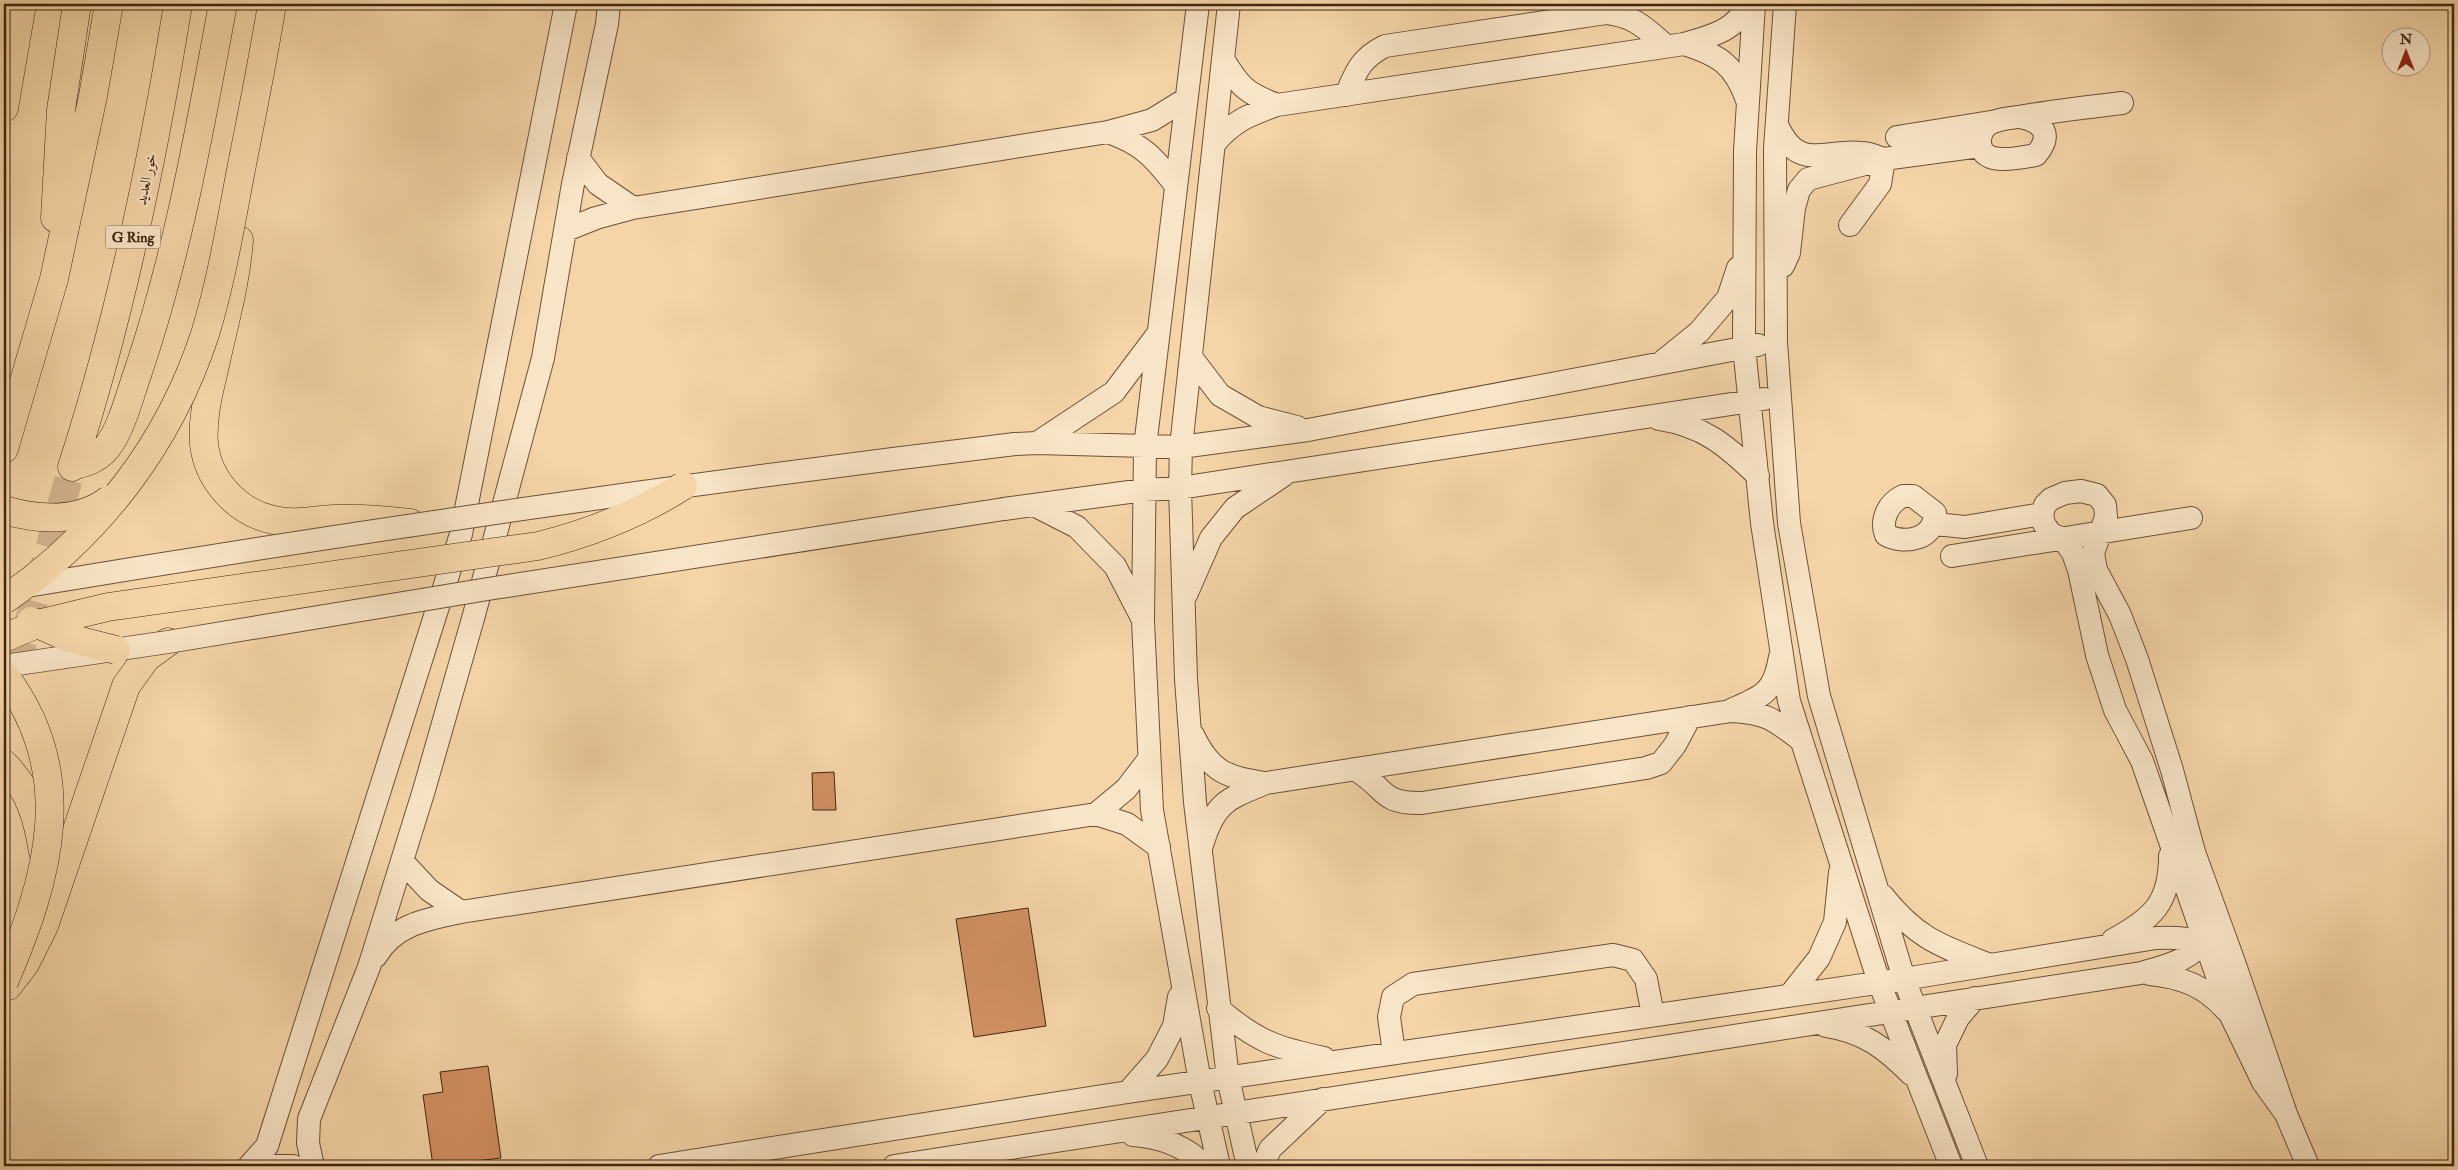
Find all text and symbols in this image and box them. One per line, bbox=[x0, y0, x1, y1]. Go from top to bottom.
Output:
north arrow bbox=[2380, 28, 2430, 78]
text: N bbox=[2399, 31, 2413, 48]
street label: خور العديد bbox=[132, 152, 161, 207]
road number: G Ring bbox=[106, 226, 160, 248]

